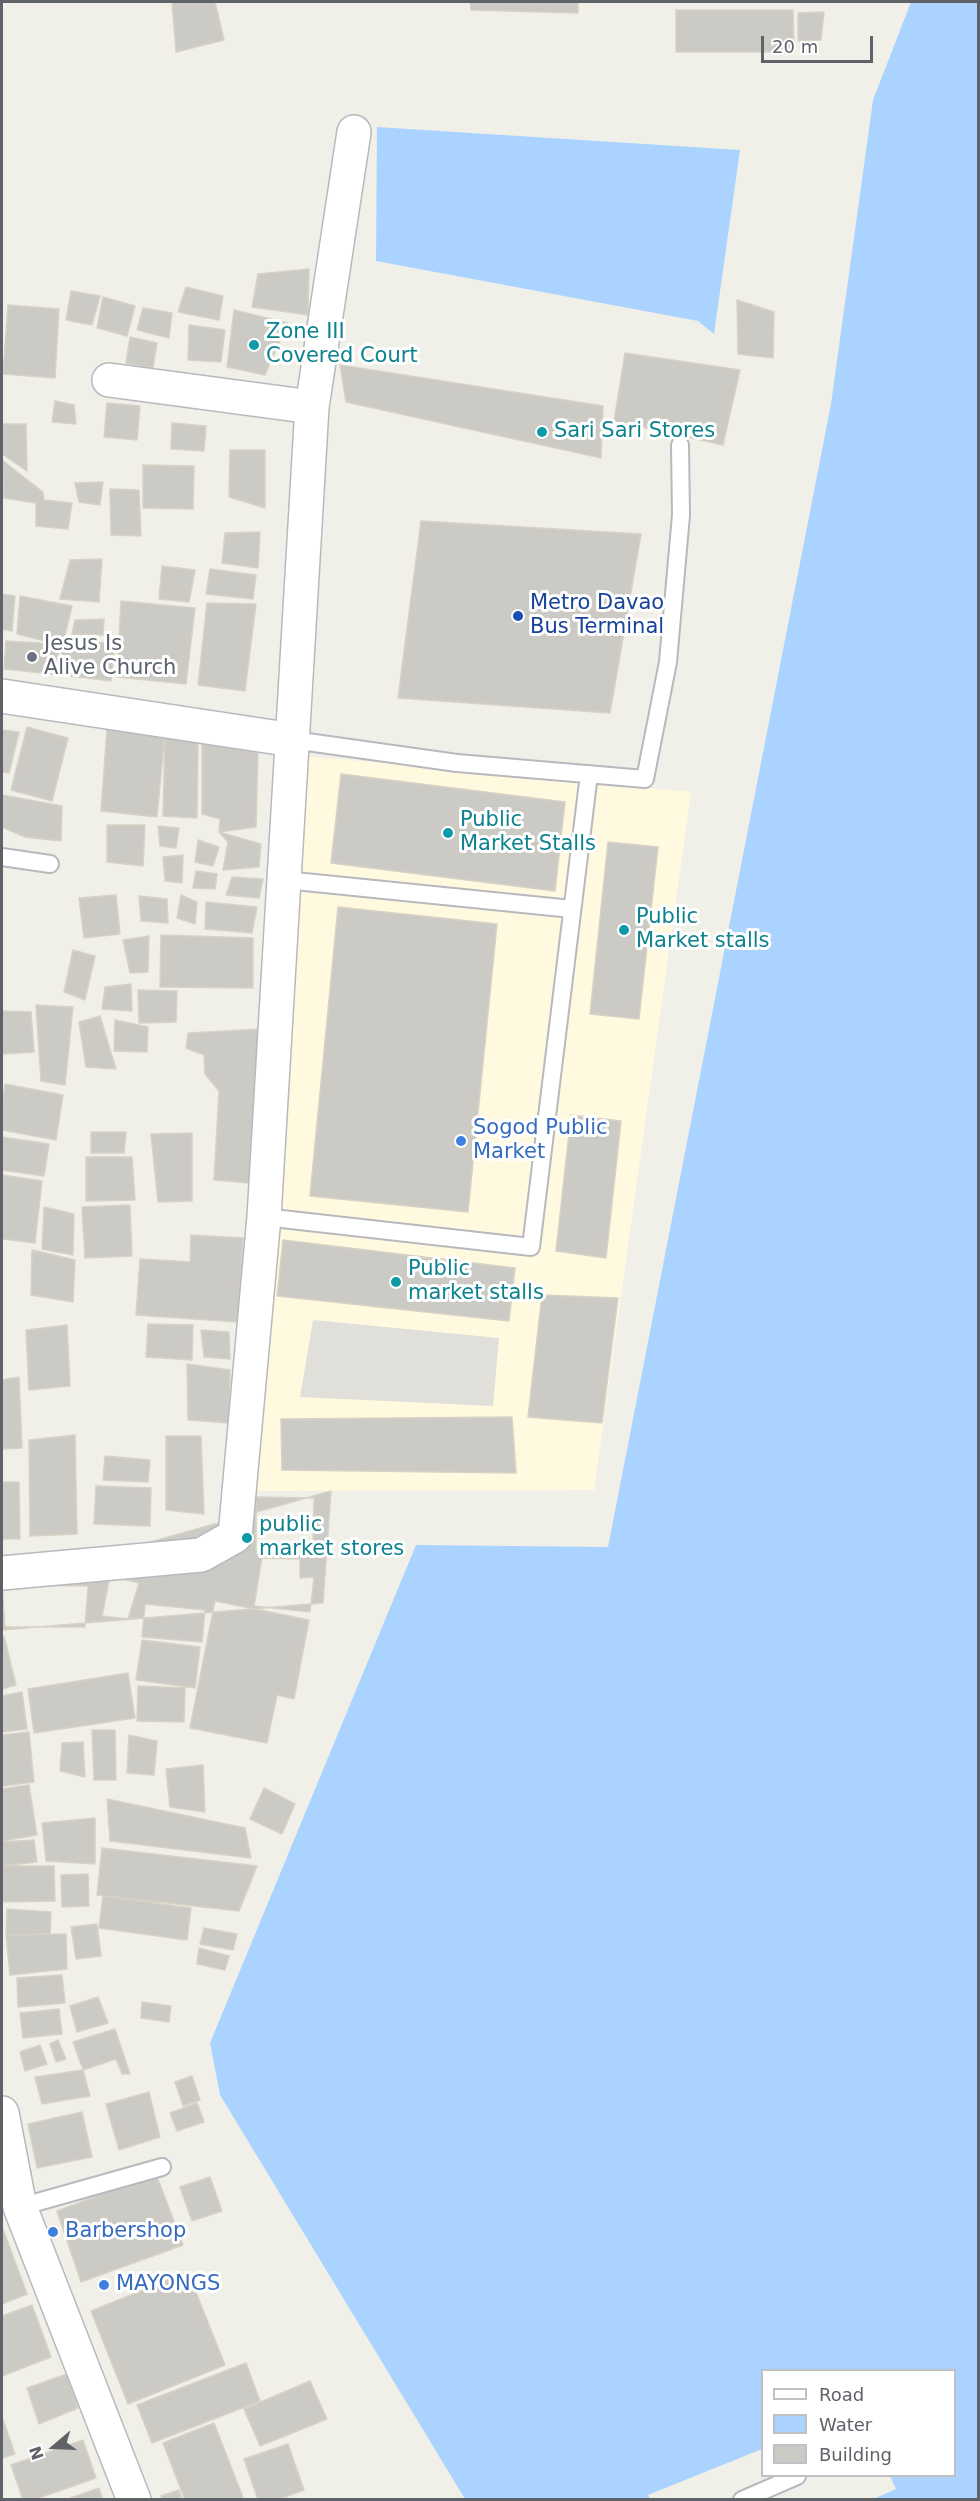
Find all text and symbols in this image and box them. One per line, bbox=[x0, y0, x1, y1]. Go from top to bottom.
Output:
scale bar bbox=[764, 24, 876, 62]
text: 20 m bbox=[772, 36, 818, 57]
place label: Zone III Covered Court bbox=[266, 320, 418, 370]
marker: Zone III Covered Court bbox=[247, 338, 261, 352]
place label: Sari Sari Stores bbox=[554, 419, 715, 445]
marker: Sari Sari Stores bbox=[535, 425, 549, 439]
place label: Metro Davao Bus Terminal bbox=[530, 591, 664, 641]
marker: Metro Davao Bus Terminal bbox=[511, 609, 525, 623]
place label: Jesus Is Alive Church bbox=[44, 632, 176, 682]
marker: Jesus Is Alive Church bbox=[25, 650, 39, 664]
place label: Public Market Stalls bbox=[460, 808, 596, 858]
marker: Public Market Stalls bbox=[441, 826, 455, 840]
place label: Public Market stalls bbox=[636, 905, 770, 955]
marker: Public Market stalls bbox=[617, 923, 631, 937]
place label: Sogod Public Market bbox=[473, 1116, 608, 1166]
marker: Sogod Public Market bbox=[454, 1134, 468, 1148]
place label: Public market stalls bbox=[408, 1257, 544, 1307]
marker: Public market stalls bbox=[389, 1275, 403, 1289]
place label: public market stores bbox=[259, 1513, 404, 1563]
marker: public market stores bbox=[240, 1531, 254, 1545]
place label: Barbershop bbox=[65, 2219, 186, 2245]
marker: Barbershop bbox=[46, 2225, 60, 2239]
place label: MAYONGS bbox=[116, 2272, 220, 2298]
marker: MAYONGS bbox=[97, 2278, 111, 2292]
legend bbox=[761, 2369, 956, 2477]
text: Road bbox=[819, 2384, 864, 2405]
text: Water bbox=[819, 2414, 872, 2435]
north arrow bbox=[24, 2417, 84, 2477]
text: N bbox=[25, 2444, 48, 2462]
text: Building bbox=[819, 2444, 892, 2465]

